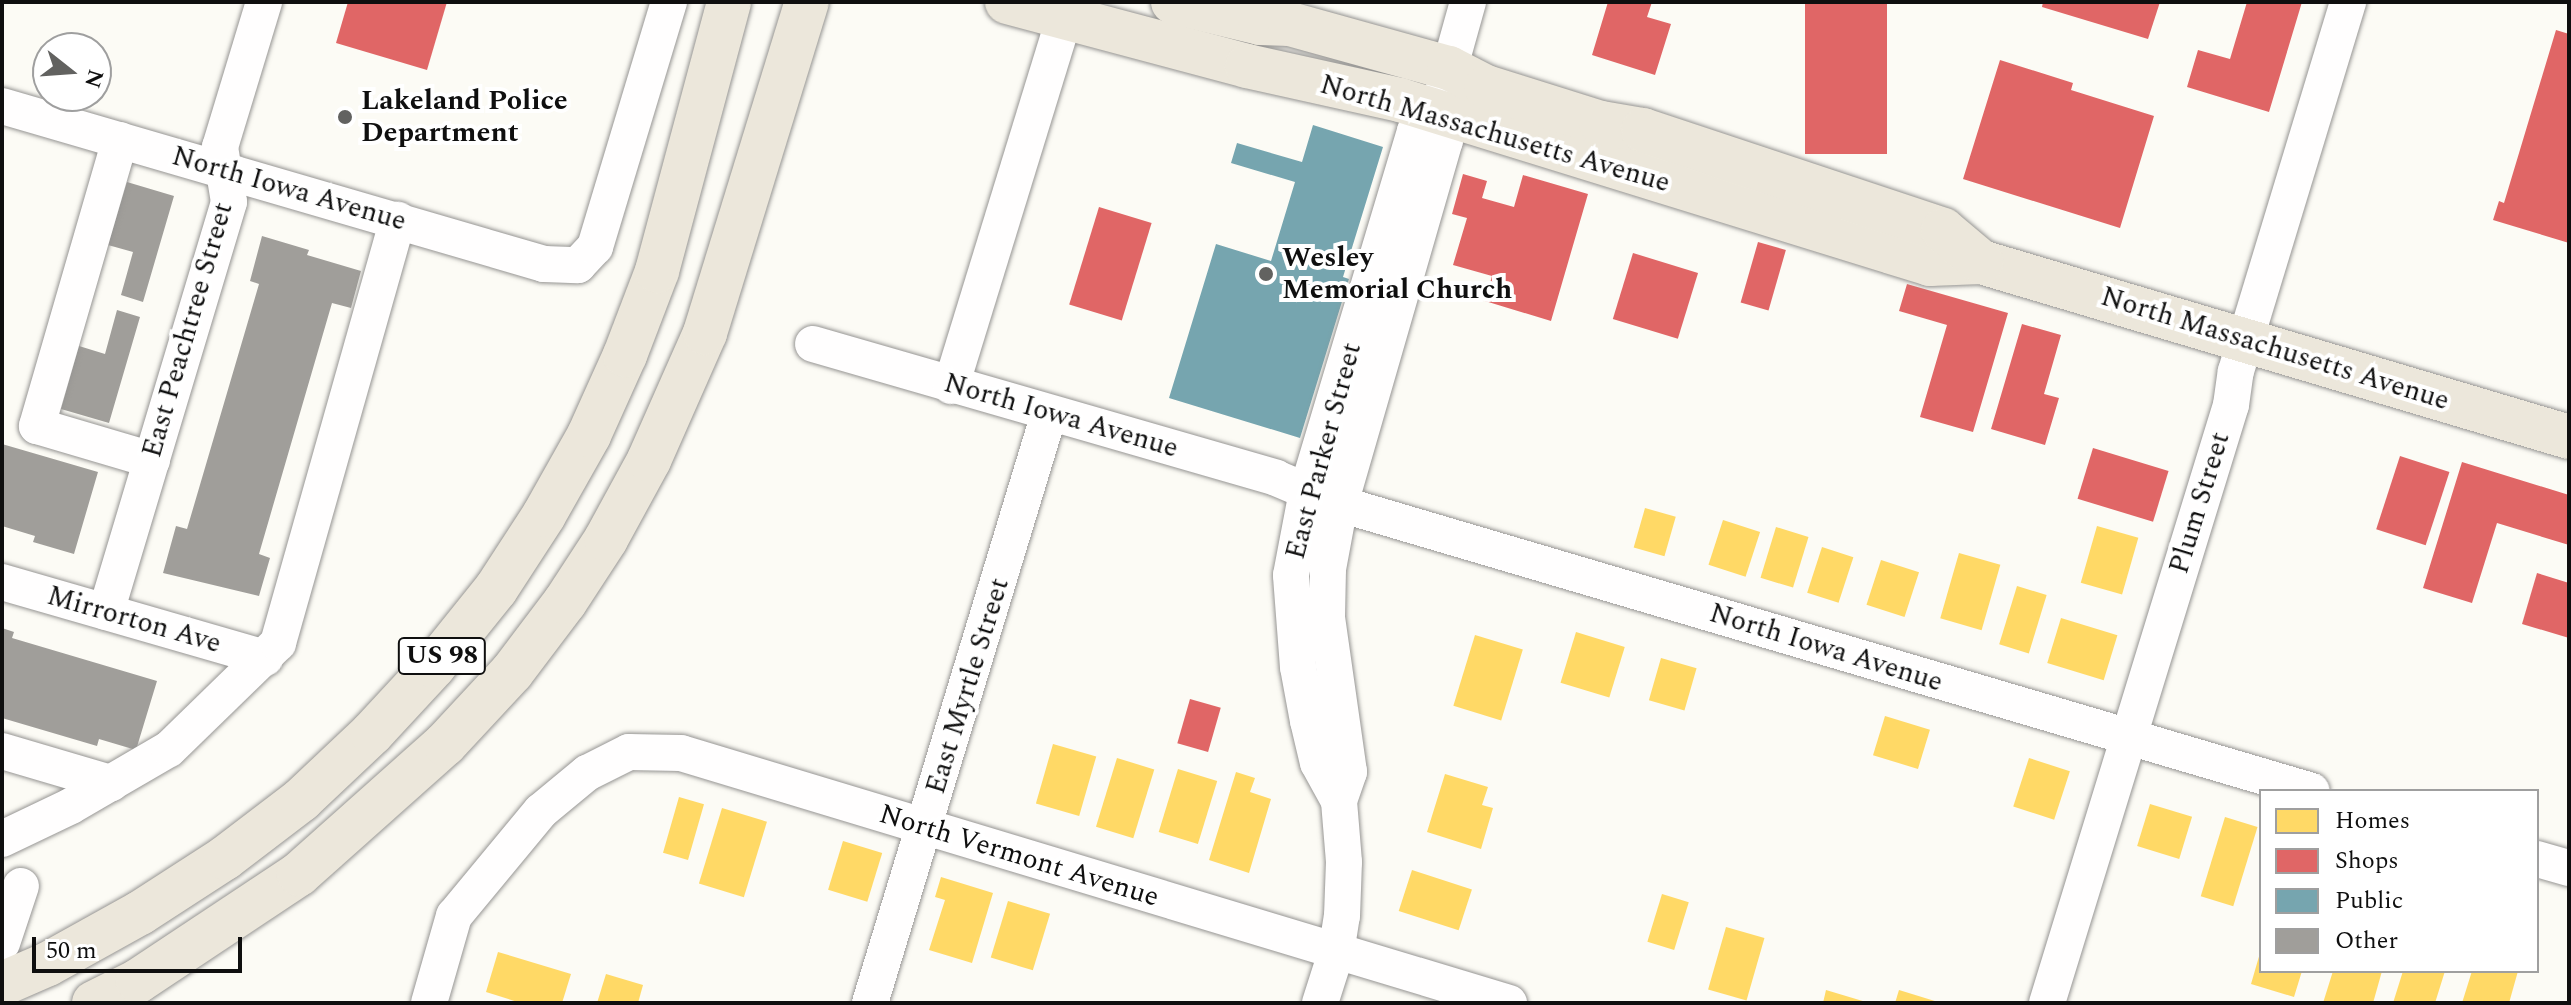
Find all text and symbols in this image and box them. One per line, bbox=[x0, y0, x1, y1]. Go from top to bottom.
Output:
north arrow bbox=[32, 32, 112, 112]
text: N bbox=[75, 65, 112, 92]
street label: North Massachusetts Avenue bbox=[1316, 68, 1674, 200]
place label: Lakeland Police Department bbox=[361, 84, 568, 150]
marker: Lakeland Police Department bbox=[336, 108, 354, 126]
street label: North Iowa Avenue bbox=[168, 139, 410, 239]
street label: East Peachtree Street bbox=[135, 199, 241, 461]
place label: Wesley Memorial Church bbox=[1282, 241, 1512, 307]
marker: Wesley Memorial Church bbox=[1257, 265, 1275, 283]
street label: North Massachusetts Avenue bbox=[2097, 280, 2453, 418]
street label: East Parker Street bbox=[1279, 339, 1369, 563]
street label: North Iowa Avenue bbox=[940, 366, 1182, 466]
street label: Plum Street bbox=[2163, 428, 2237, 578]
street label: East Myrtle Street bbox=[919, 574, 1017, 798]
street label: Mirrorton Ave bbox=[43, 579, 225, 661]
street label: North Iowa Avenue bbox=[1705, 597, 1947, 699]
road number: US 98 bbox=[396, 634, 488, 678]
legend bbox=[2259, 789, 2539, 973]
street label: North Vermont Avenue bbox=[875, 797, 1163, 915]
text: Homes bbox=[2335, 803, 2410, 839]
text: Shops bbox=[2335, 843, 2399, 879]
text: Public bbox=[2335, 883, 2403, 919]
scale bar bbox=[36, 921, 246, 971]
text: Other bbox=[2335, 923, 2398, 959]
text: 50 m bbox=[46, 933, 97, 969]

